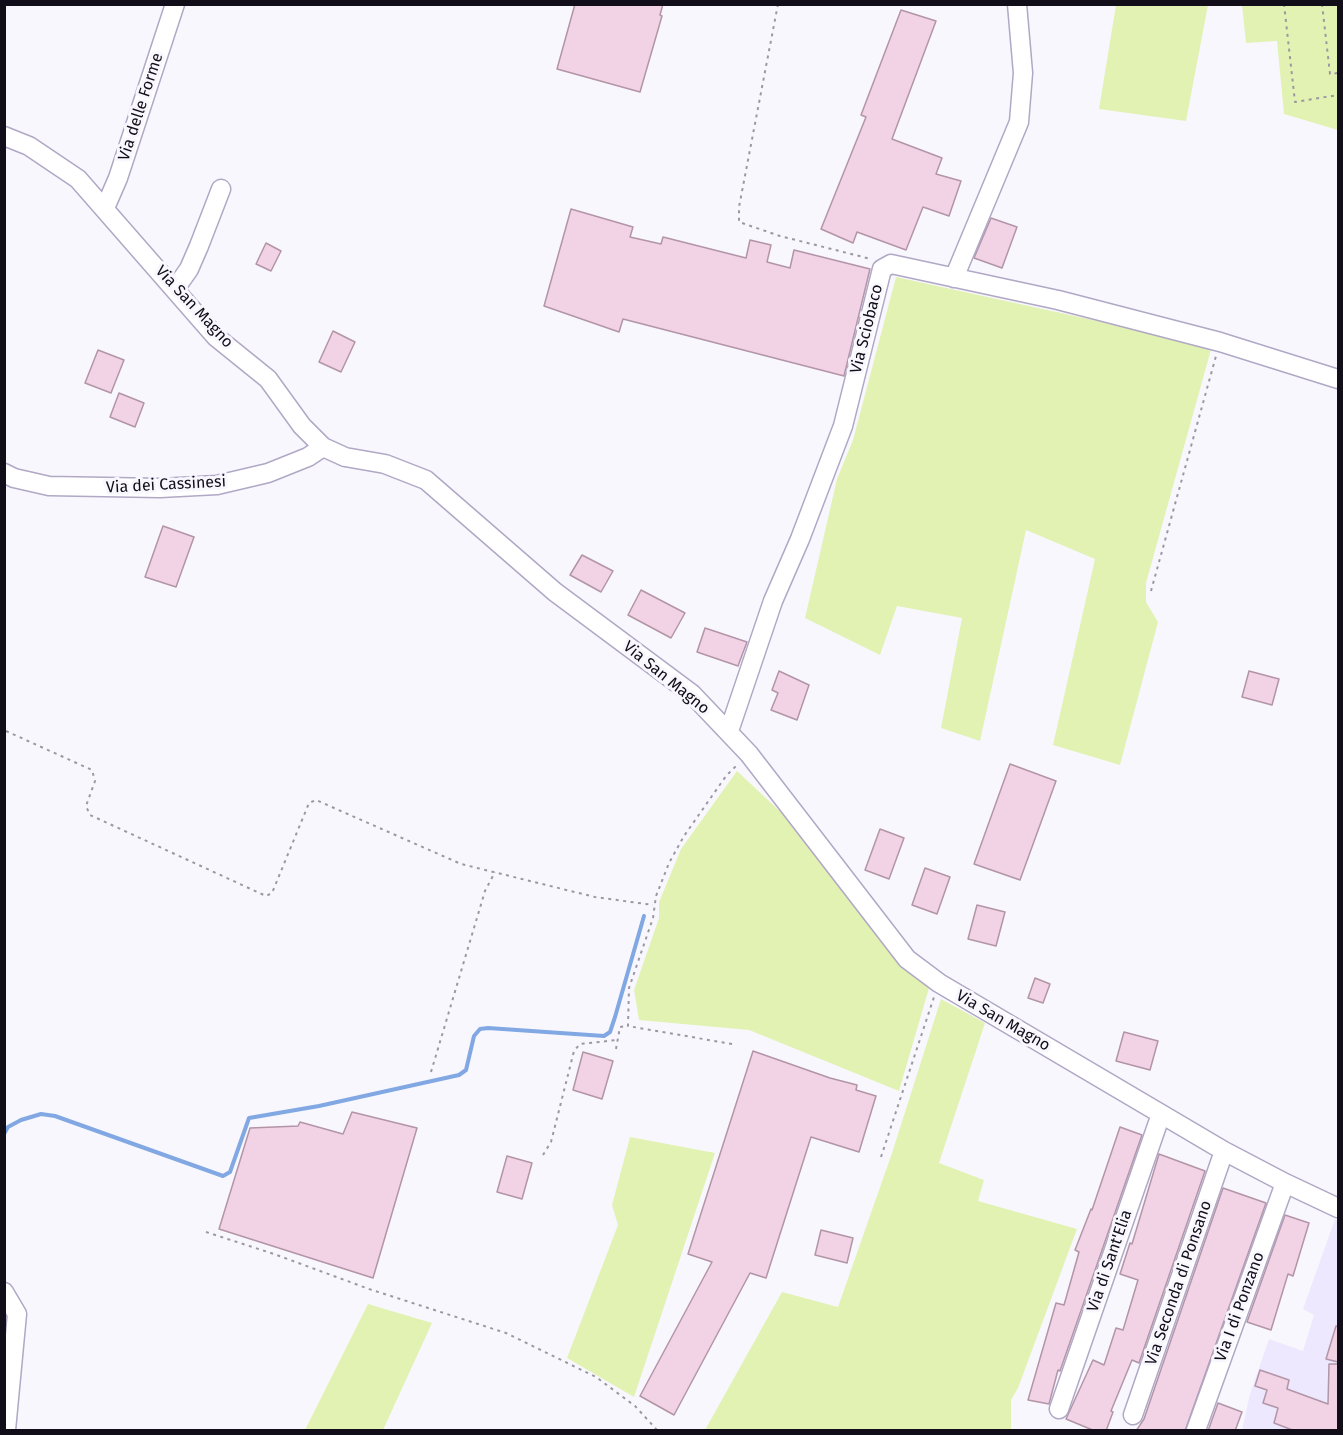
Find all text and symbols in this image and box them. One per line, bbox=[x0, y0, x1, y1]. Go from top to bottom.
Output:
street label: Via delle Forme bbox=[115, 51, 167, 163]
street label: Via San Magno bbox=[151, 262, 237, 352]
street label: Via Sciobaco bbox=[847, 282, 887, 376]
street label: Via dei Cassinesi bbox=[106, 472, 226, 498]
street label: Via San Magno bbox=[619, 637, 713, 719]
street label: Via San Magno bbox=[953, 986, 1053, 1056]
street label: Via Seconda di Ponsano bbox=[1142, 1198, 1216, 1368]
street label: Via di Sant'Elia bbox=[1084, 1207, 1136, 1315]
street label: Via I di Ponzano bbox=[1211, 1250, 1269, 1364]

